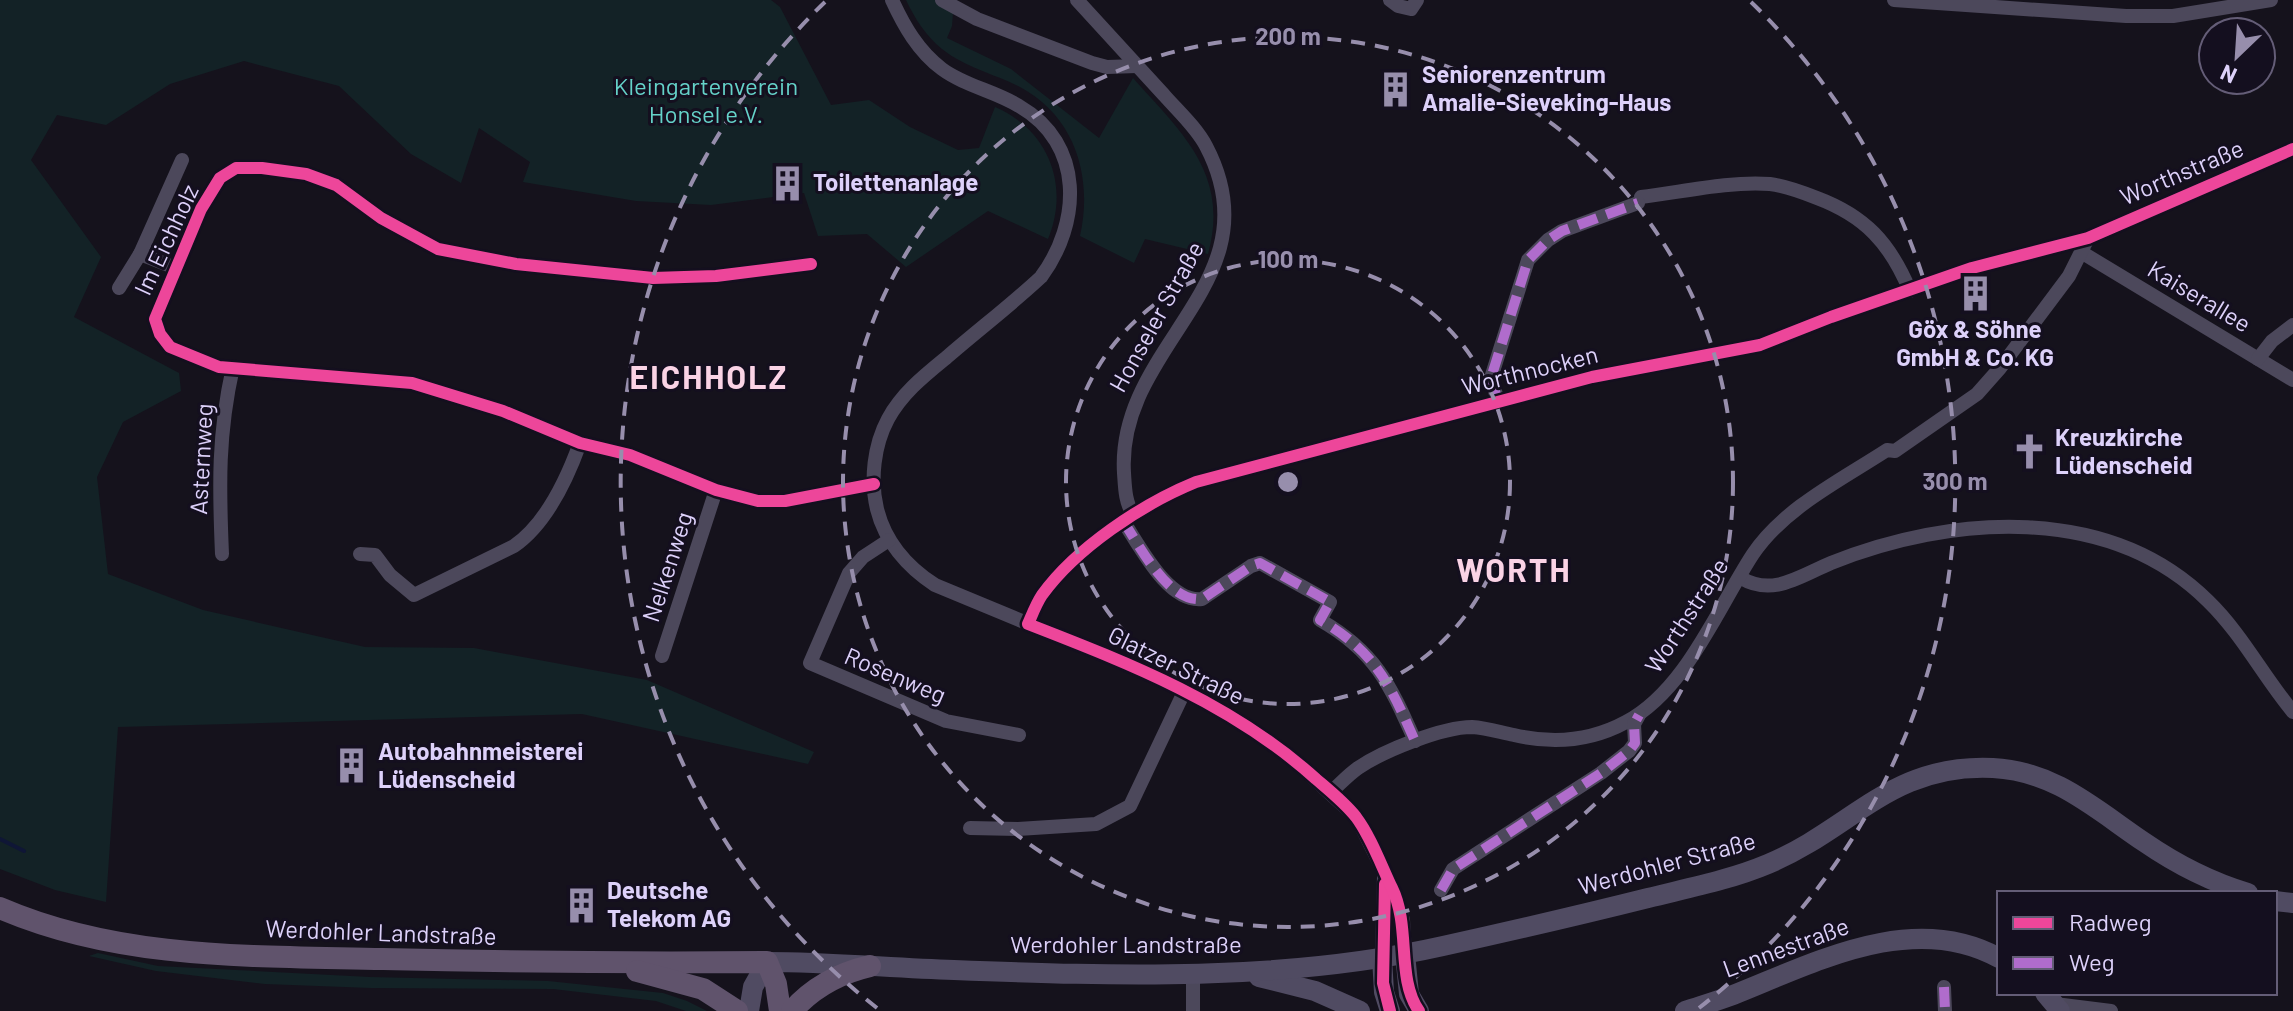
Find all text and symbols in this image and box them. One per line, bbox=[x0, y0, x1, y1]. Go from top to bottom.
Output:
north arrow bbox=[2197, 16, 2277, 96]
text: 200 m bbox=[1255, 21, 1321, 50]
place label: Seniorenzentrum Amalie-Sieveking-Haus bbox=[1422, 59, 1671, 116]
text: N bbox=[2216, 60, 2240, 90]
building icon: Seniorenzentrum Amalie-Sieveking-Haus bbox=[1377, 70, 1415, 108]
park label: Kleingartenverein Honsel e.V. bbox=[614, 71, 798, 128]
street label: Worthstraße bbox=[2115, 133, 2247, 211]
building icon: Toilettenanlage bbox=[768, 164, 806, 202]
place label: Toilettenanlage bbox=[813, 167, 978, 196]
street label: Im Eichholz bbox=[127, 179, 204, 299]
street label: Honseler Straße bbox=[1102, 236, 1209, 397]
text: 100 m bbox=[1258, 244, 1318, 273]
street label: Kaiserallee bbox=[2143, 254, 2257, 338]
building icon: Göx & Söhne GmbH & Co. KG bbox=[1956, 274, 1994, 312]
place label: Göx & Söhne GmbH & Co. KG bbox=[1896, 314, 2054, 371]
street label: Worthnocken bbox=[1459, 339, 1601, 400]
district label: EICHHOLZ bbox=[630, 357, 788, 395]
street label: Asternweg bbox=[183, 403, 218, 515]
place label: Kreuzkirche Lüdenscheid bbox=[2055, 422, 2192, 479]
church icon: Kreuzkirche Lüdenscheid bbox=[2010, 433, 2048, 471]
text: 300 m bbox=[1922, 466, 1988, 495]
centre of rings bbox=[1274, 468, 1302, 496]
street label: Nelkenweg bbox=[635, 508, 698, 625]
district label: WORTH bbox=[1456, 550, 1572, 588]
street label: Worthstraße bbox=[1638, 552, 1734, 678]
street label: Glatzer Straße bbox=[1104, 619, 1250, 710]
street label: Rosenweg bbox=[841, 640, 951, 709]
place label: Autobahnmeisterei Lüdenscheid bbox=[378, 736, 583, 793]
building icon: Autobahnmeisterei Lüdenscheid bbox=[333, 747, 371, 785]
street label: Werdohler Straße bbox=[1575, 825, 1758, 900]
place label: Deutsche Telekom AG bbox=[607, 875, 731, 932]
building icon: Deutsche Telekom AG bbox=[562, 886, 600, 924]
legend bbox=[1997, 891, 2277, 995]
text: Radweg bbox=[2069, 907, 2152, 936]
street label: Lennestraße bbox=[1718, 910, 1853, 983]
street label: Werdohler Landstraße bbox=[265, 913, 497, 950]
street label: Werdohler Landstraße bbox=[1010, 929, 1242, 958]
text: Weg bbox=[2069, 947, 2115, 976]

